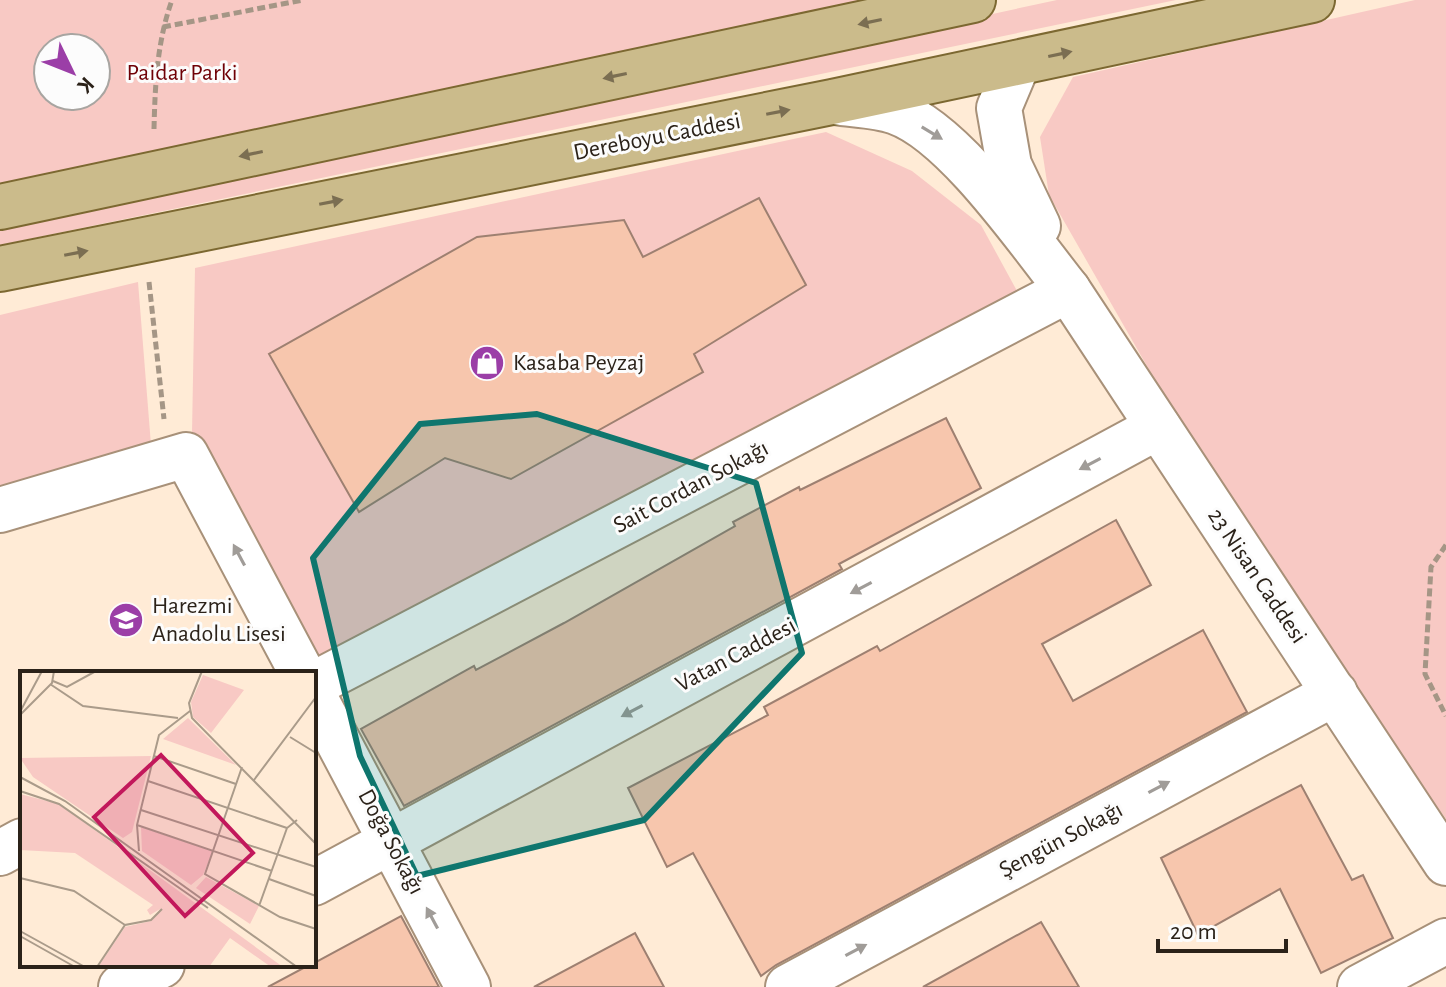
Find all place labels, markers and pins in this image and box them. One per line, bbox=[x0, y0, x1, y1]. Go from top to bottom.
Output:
shop icon: Kasaba Peyzaj bbox=[468, 344, 506, 382]
place label: Kasaba Peyzaj bbox=[513, 351, 644, 375]
place label: Harezmi Anadolu Lisesi bbox=[152, 594, 286, 646]
school or university icon: Harezmi Anadolu Lisesi bbox=[107, 601, 145, 639]

